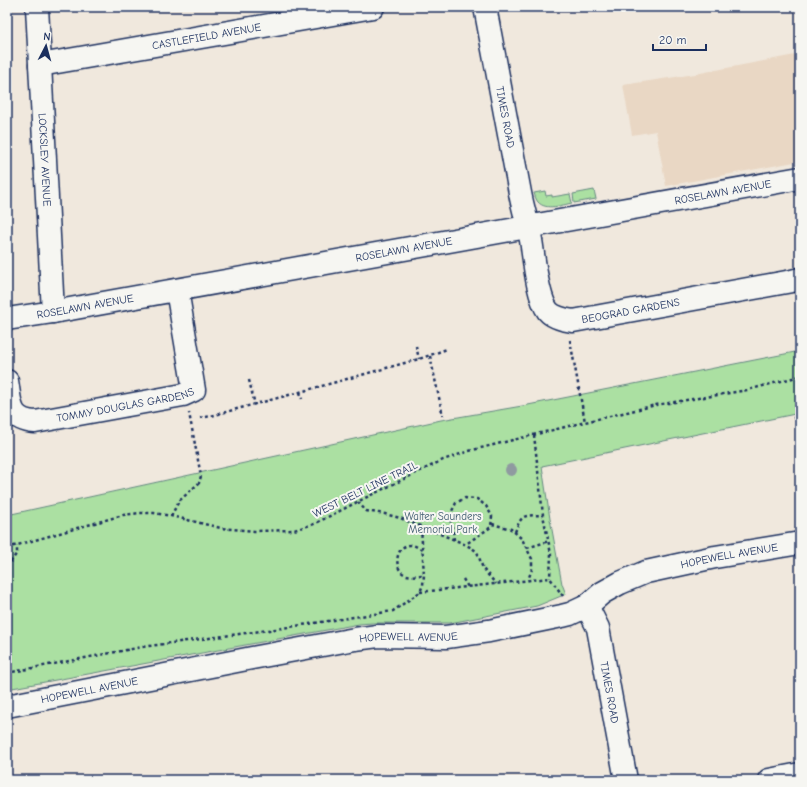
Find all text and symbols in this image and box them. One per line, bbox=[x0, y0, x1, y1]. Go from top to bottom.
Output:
street label: CASTLEFIELD AVENUE bbox=[151, 21, 262, 52]
north arrow bbox=[26, 26, 66, 66]
scale bar bbox=[653, 26, 706, 52]
text: N bbox=[43, 30, 51, 43]
text: 20 m bbox=[659, 33, 687, 47]
street label: TIMES ROAD bbox=[493, 85, 517, 149]
street label: LOCKSLEY AVENUE bbox=[36, 113, 53, 207]
street label: ROSELAWN AVENUE bbox=[673, 177, 773, 207]
street label: ROSELAWN AVENUE bbox=[354, 234, 454, 265]
street label: ROSELAWN AVENUE bbox=[36, 292, 135, 321]
street label: BEOGRAD GARDENS bbox=[580, 296, 681, 326]
street label: TOMMY DOUGLAS GARDENS bbox=[56, 385, 196, 425]
street label: WEST BELT LINE TRAIL bbox=[311, 458, 420, 520]
park label: Walter Saunders Memorial Park bbox=[405, 510, 482, 536]
street label: HOPEWELL AVENUE bbox=[679, 541, 779, 571]
street label: HOPEWELL AVENUE bbox=[358, 629, 459, 645]
street label: TIMES ROAD bbox=[597, 660, 621, 724]
street label: HOPEWELL AVENUE bbox=[40, 674, 140, 706]

